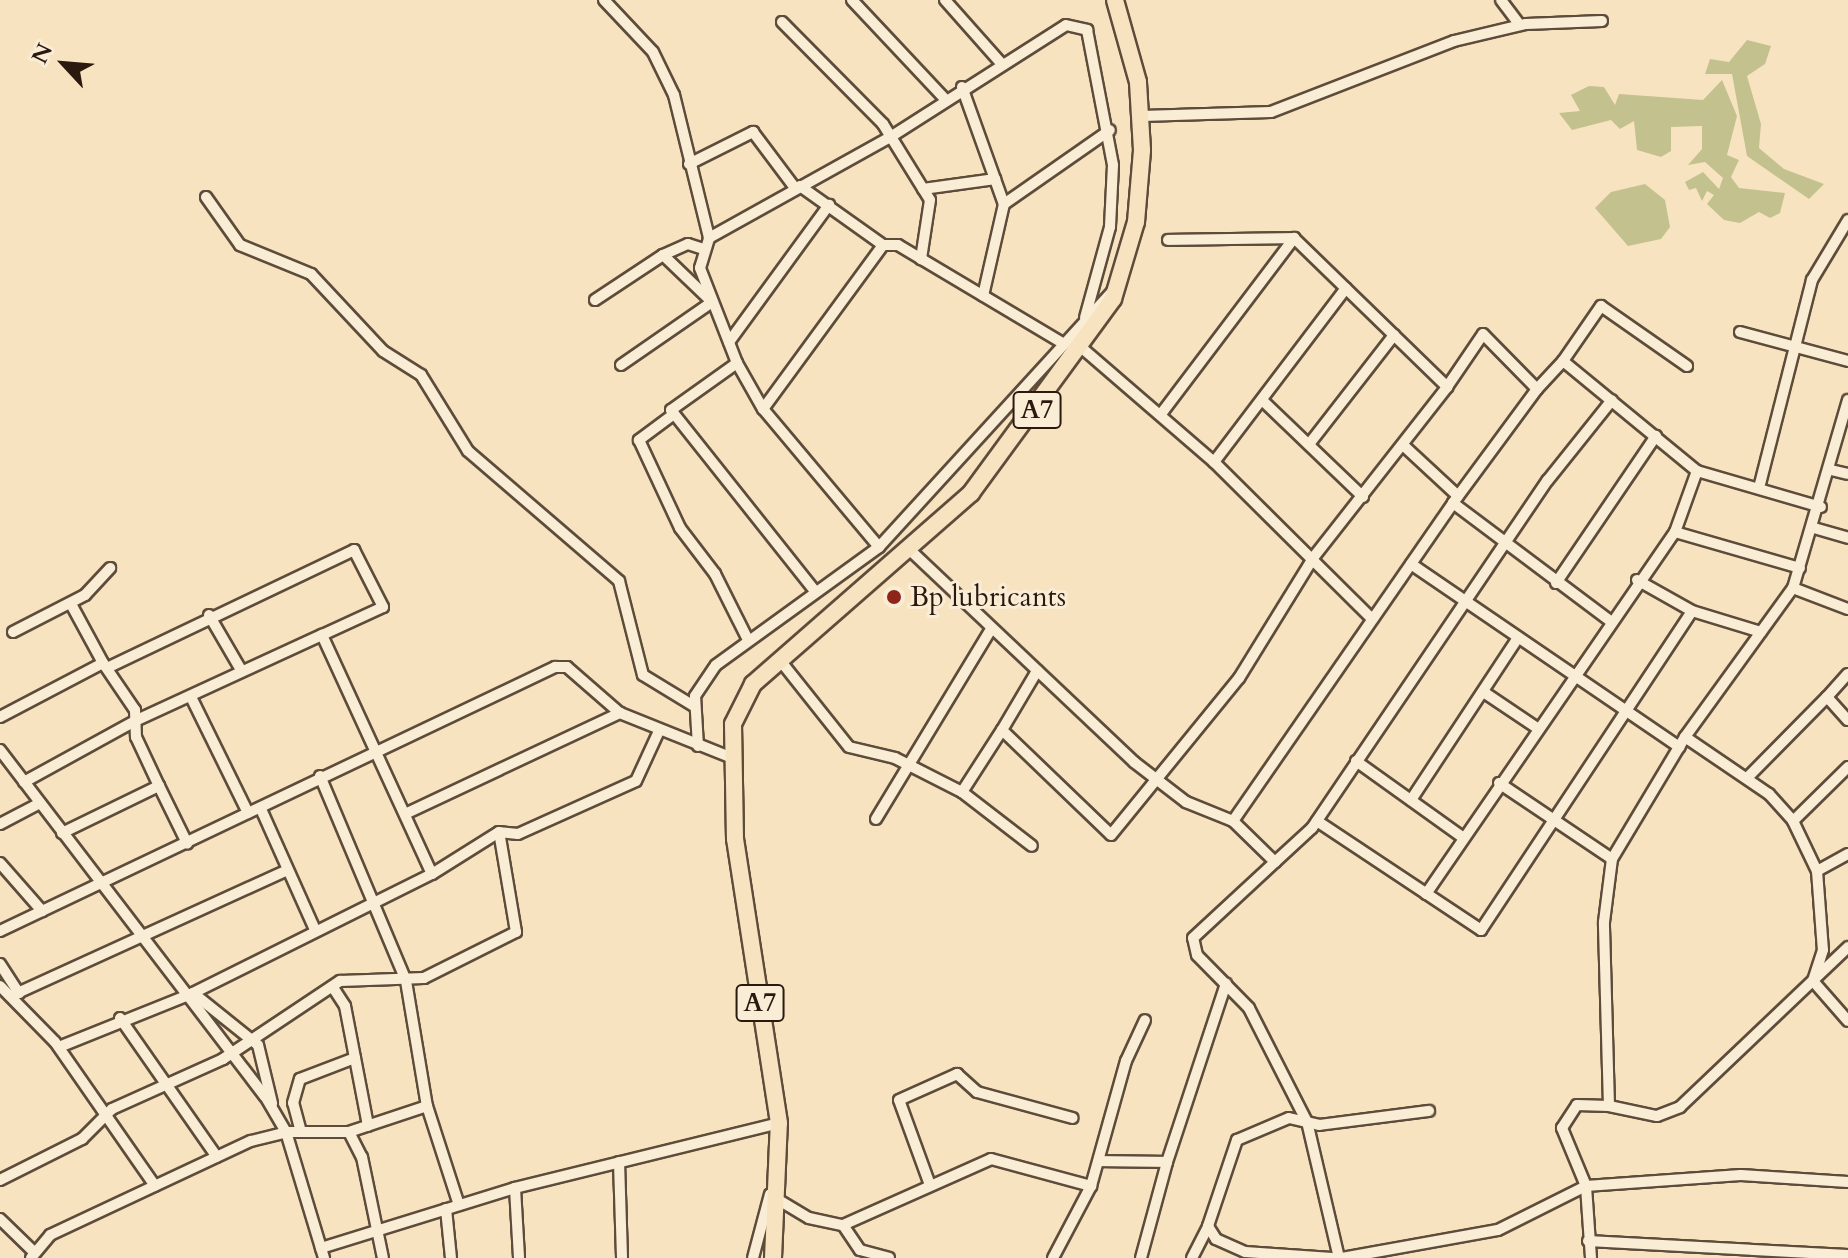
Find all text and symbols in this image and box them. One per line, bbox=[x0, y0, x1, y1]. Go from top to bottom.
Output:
north arrow bbox=[24, 24, 104, 104]
text: N bbox=[25, 38, 60, 69]
road number: A7 bbox=[1011, 388, 1063, 432]
place label: Bp lubricants bbox=[910, 580, 1066, 614]
marker: Bp lubricants bbox=[885, 588, 903, 606]
road number: A7 bbox=[734, 981, 786, 1025]

